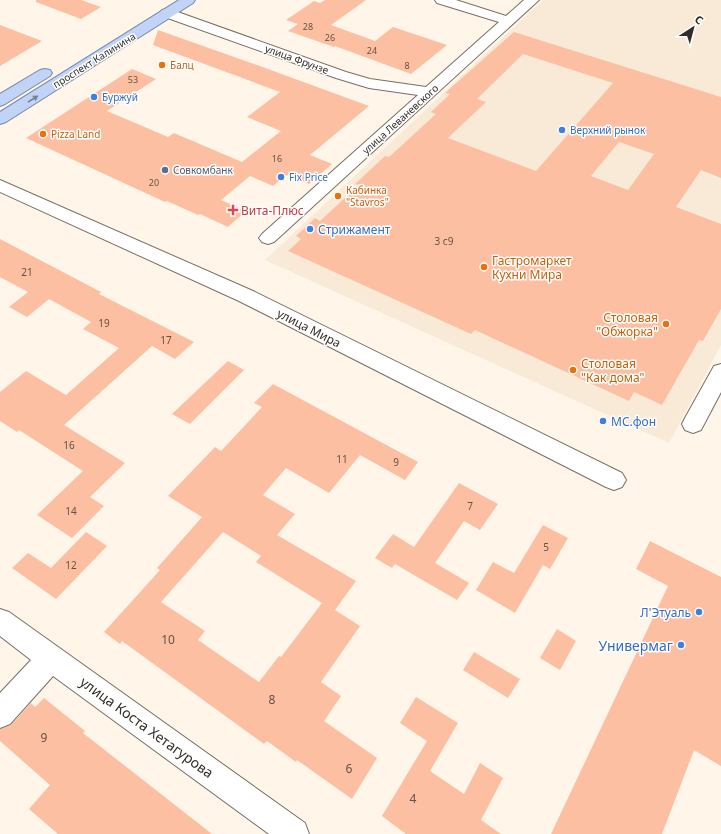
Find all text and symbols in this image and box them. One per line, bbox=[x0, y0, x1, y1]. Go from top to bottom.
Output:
north arrow bbox=[673, 8, 713, 48]
text: С bbox=[692, 11, 706, 28]
house number: 28 bbox=[303, 20, 313, 33]
street label: проспект Калинина bbox=[50, 29, 138, 91]
house number: 26 bbox=[325, 31, 335, 44]
street label: улица Фрунзе bbox=[263, 41, 331, 77]
house number: 24 bbox=[367, 44, 377, 57]
place label: Балц bbox=[170, 58, 195, 72]
house number: 8 bbox=[404, 59, 410, 72]
marker: Балц bbox=[157, 60, 167, 70]
house number: 53 bbox=[128, 73, 138, 86]
street label: улица Леваневского bbox=[359, 81, 441, 157]
place label: Буржуй bbox=[102, 90, 138, 104]
marker: Буржуй bbox=[89, 92, 99, 102]
one-way arrow bbox=[27, 95, 39, 102]
place label: Верхний рынок bbox=[570, 123, 646, 137]
marker: Верхний рынок bbox=[557, 125, 567, 135]
place label: Pizza Land bbox=[51, 127, 100, 141]
marker: Pizza Land bbox=[38, 129, 48, 139]
house number: 16 bbox=[272, 152, 282, 165]
place label: Совкомбанк bbox=[173, 163, 233, 177]
marker: Совкомбанк bbox=[160, 165, 170, 175]
place label: Fix Price bbox=[289, 170, 328, 184]
marker: Fix Price bbox=[276, 172, 286, 182]
house number: 20 bbox=[149, 176, 159, 189]
place label: Кабинка "Stavros" bbox=[346, 183, 389, 209]
marker: Кабинка "Stavros" bbox=[333, 191, 343, 201]
place label: Вита-Плюс bbox=[241, 202, 304, 219]
marker: Вита-Плюс bbox=[228, 205, 238, 215]
place label: Стрижамент bbox=[318, 221, 391, 238]
marker: Стрижамент bbox=[305, 224, 315, 234]
house number: 3 с9 bbox=[435, 234, 454, 248]
place label: Гастромаркет Кухни Мира bbox=[492, 252, 572, 283]
marker: Гастромаркет Кухни Мира bbox=[479, 262, 489, 272]
house number: 21 bbox=[21, 265, 33, 279]
street label: улица Мира bbox=[274, 305, 344, 351]
place label: Столовая "Обжорка" bbox=[596, 309, 658, 340]
house number: 19 bbox=[98, 316, 110, 330]
marker: Столовая "Обжорка" bbox=[661, 319, 671, 329]
house number: 17 bbox=[160, 333, 172, 347]
place label: Столовая "Как дома" bbox=[581, 355, 645, 386]
marker: Столовая "Как дома" bbox=[568, 365, 578, 375]
place label: МС.фон bbox=[611, 413, 656, 430]
marker: МС.фон bbox=[598, 416, 608, 426]
house number: 16 bbox=[63, 438, 75, 452]
house number: 11 bbox=[336, 452, 348, 466]
house number: 9 bbox=[393, 455, 399, 469]
house number: 7 bbox=[467, 499, 473, 513]
house number: 14 bbox=[65, 504, 77, 518]
house number: 5 bbox=[543, 540, 549, 554]
house number: 12 bbox=[65, 558, 77, 572]
place label: Л'Этуаль bbox=[640, 604, 691, 621]
marker: Л'Этуаль bbox=[694, 607, 704, 617]
house number: 10 bbox=[161, 631, 175, 648]
place label: Универмаг bbox=[598, 636, 673, 655]
marker: Универмаг bbox=[676, 640, 686, 650]
street label: улица Коста Хетагурова bbox=[76, 672, 218, 782]
house number: 8 bbox=[269, 691, 276, 708]
house number: 9 bbox=[41, 729, 48, 746]
house number: 6 bbox=[346, 760, 353, 777]
house number: 4 bbox=[410, 790, 417, 807]

